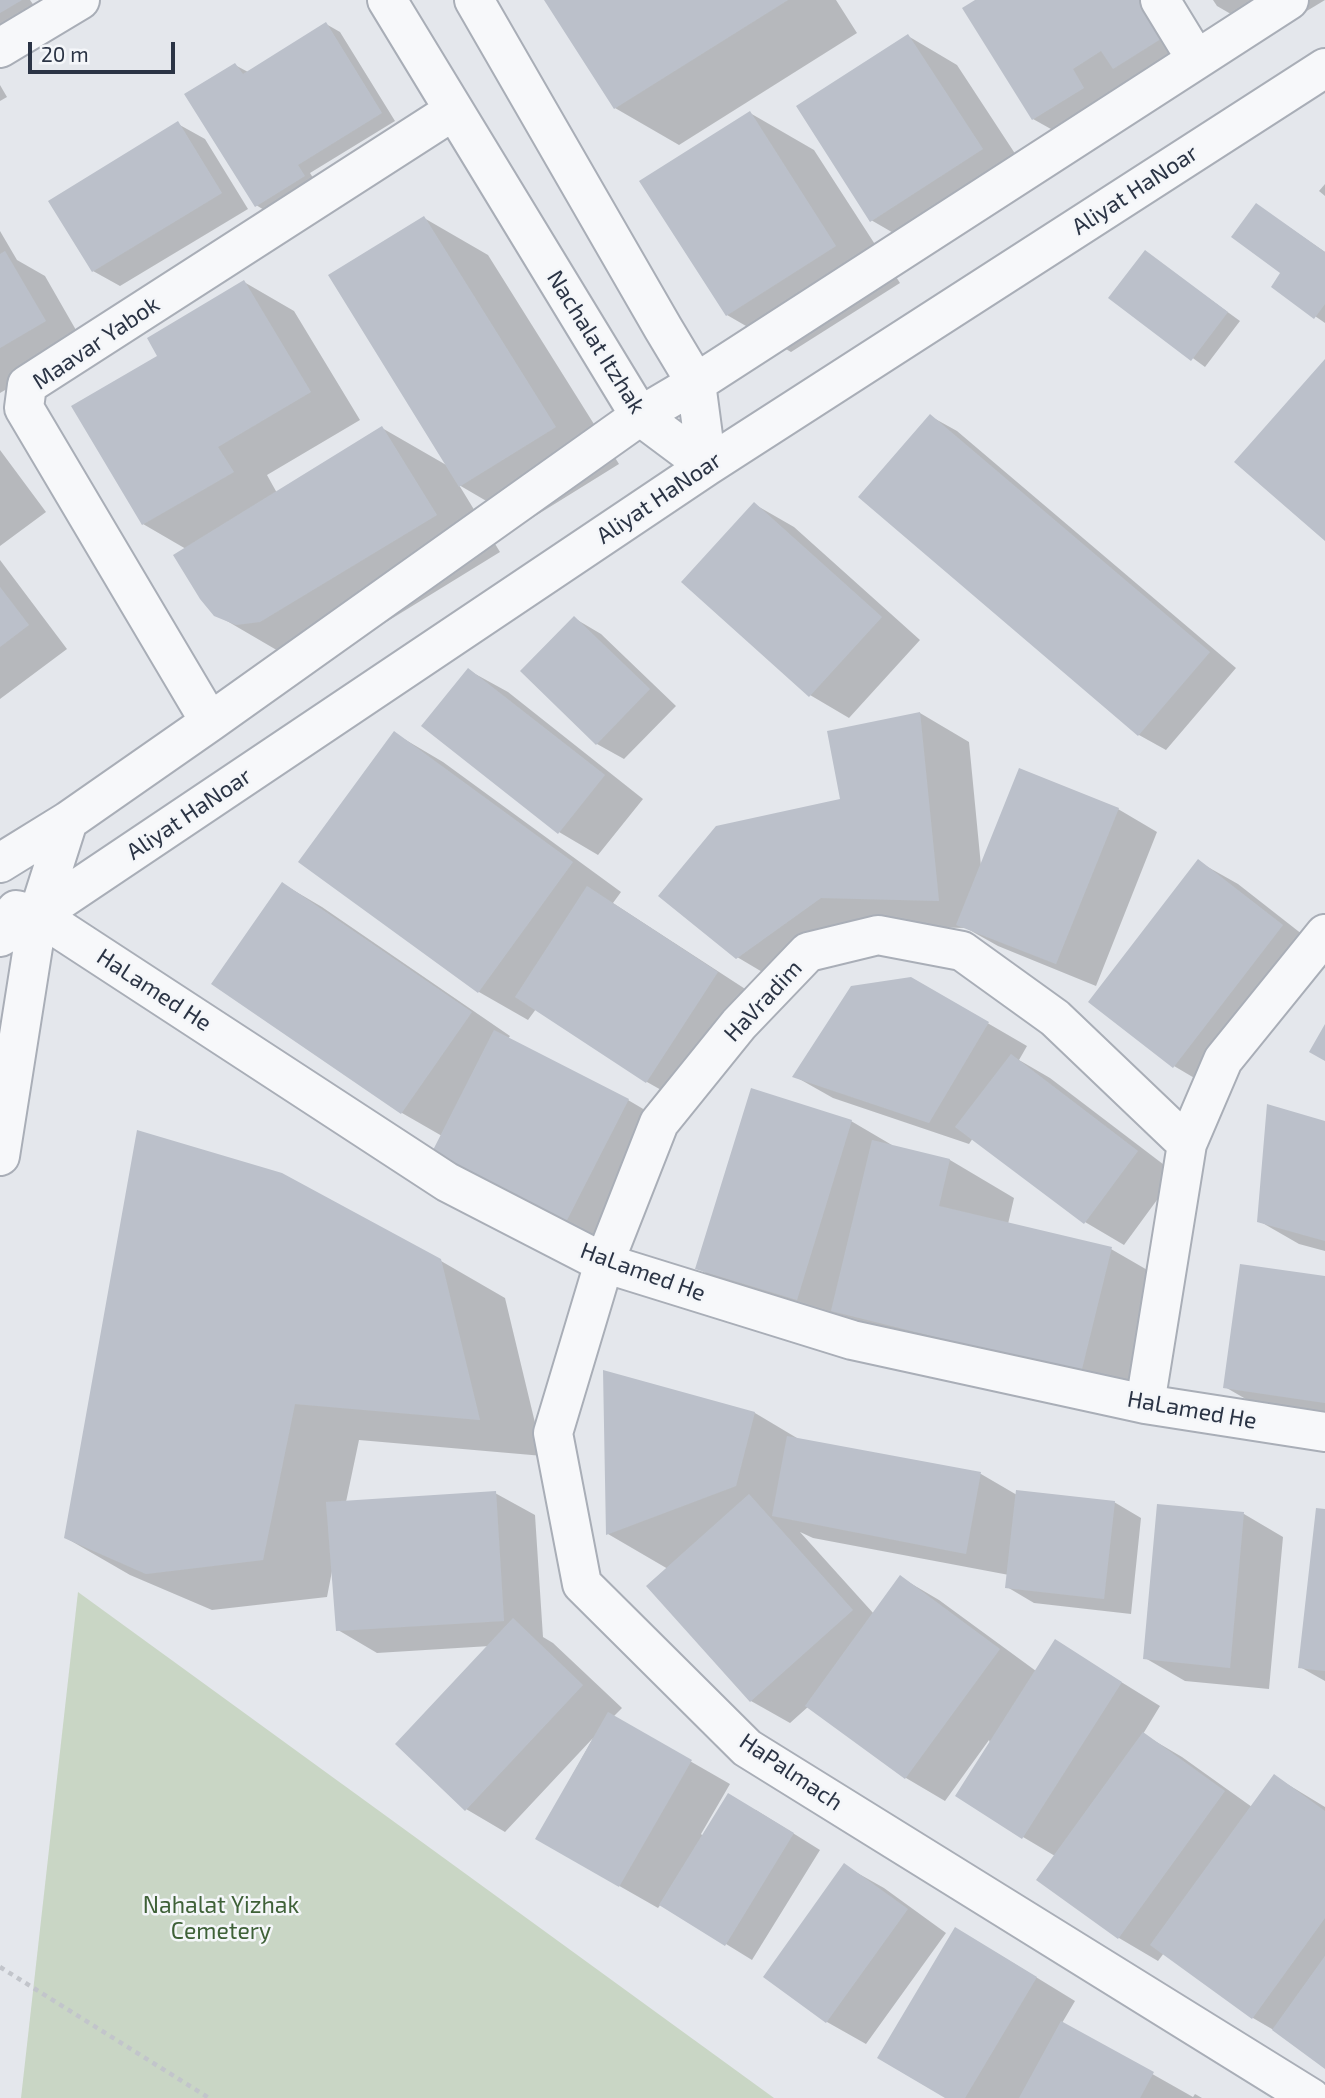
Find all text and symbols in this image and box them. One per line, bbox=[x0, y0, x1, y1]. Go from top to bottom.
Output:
scale bar bbox=[32, 28, 178, 72]
text: 20 m bbox=[41, 41, 89, 66]
street label: Aliyat HaNoar bbox=[1067, 139, 1203, 241]
street label: Nachalat Itzhak bbox=[541, 265, 651, 419]
street label: Maavar Yabok bbox=[27, 291, 165, 395]
street label: Aliyat HaNoar bbox=[591, 446, 727, 550]
street label: Aliyat HaNoar bbox=[121, 762, 257, 866]
street label: HaLamed He bbox=[92, 943, 216, 1037]
street label: HaVradim bbox=[718, 954, 808, 1048]
street label: HaLamed He bbox=[577, 1237, 709, 1307]
street label: HaLamed He bbox=[1125, 1385, 1259, 1435]
street label: HaPalmach bbox=[734, 1727, 848, 1817]
park label: Nahalat Yizhak Cemetery bbox=[143, 1891, 299, 1945]

